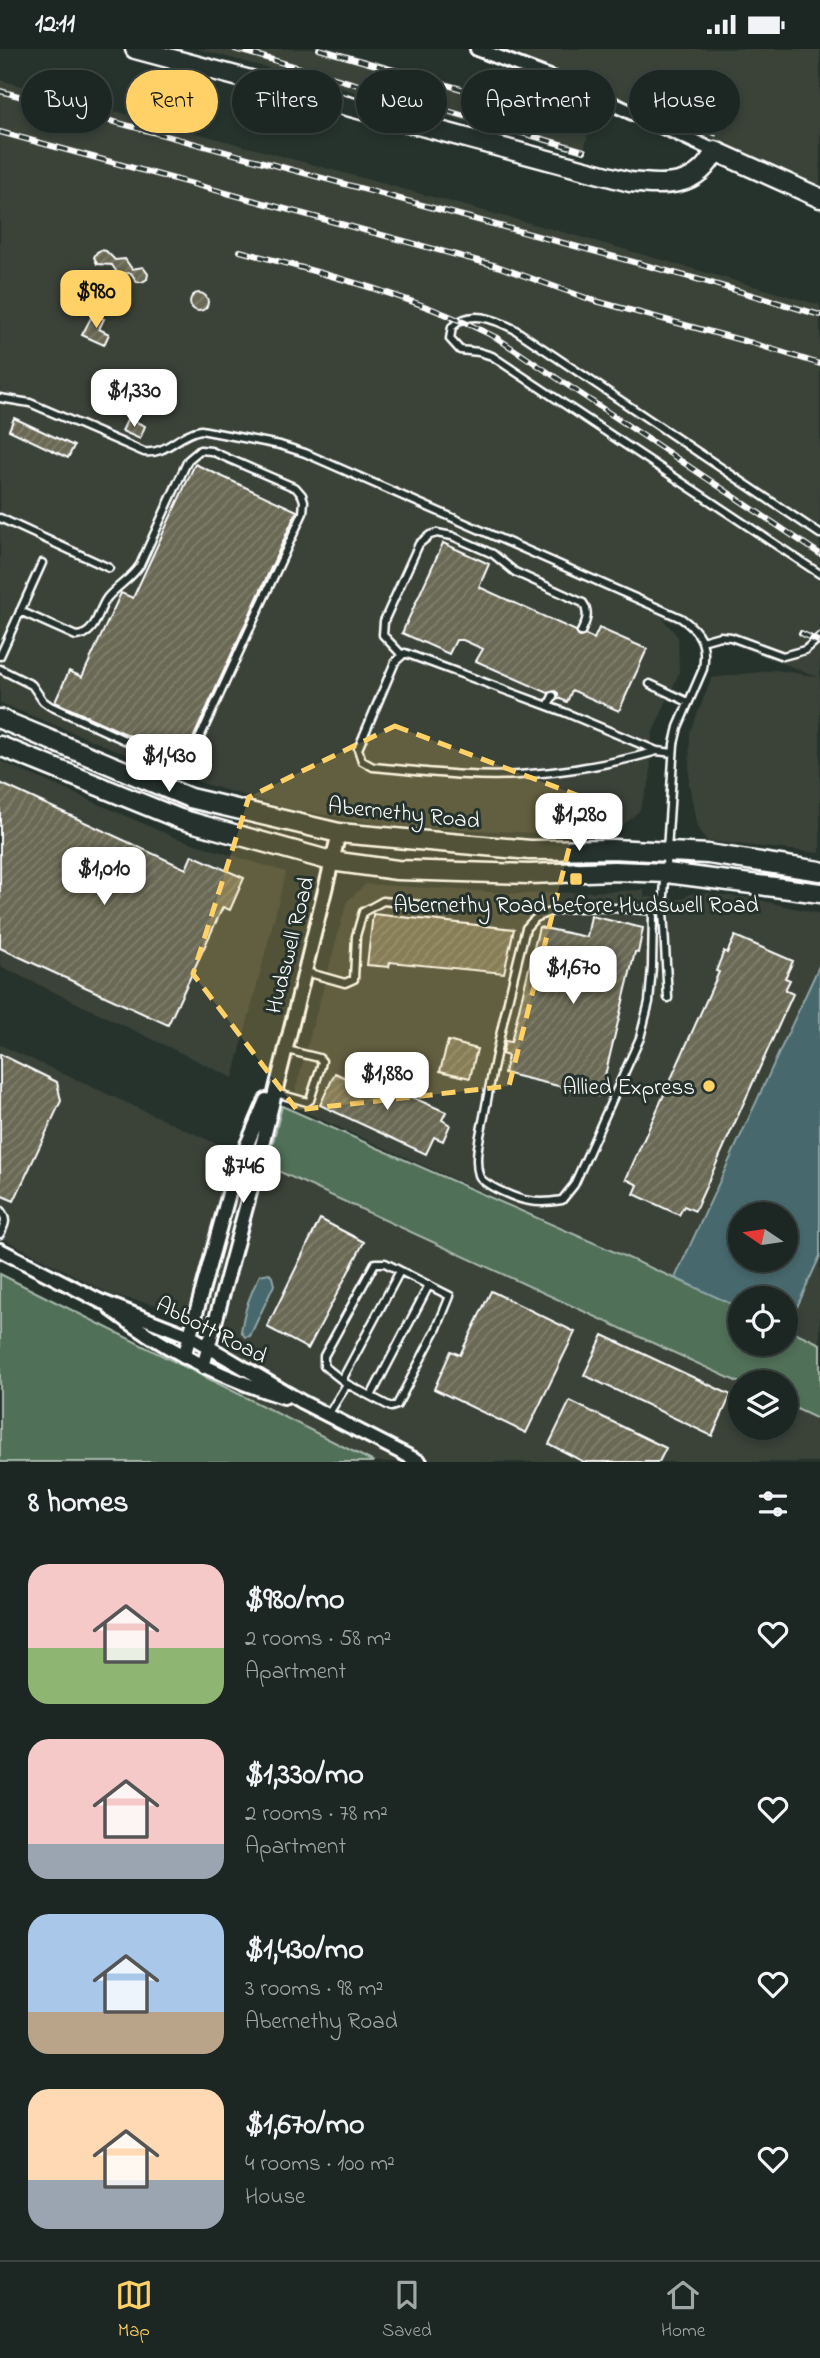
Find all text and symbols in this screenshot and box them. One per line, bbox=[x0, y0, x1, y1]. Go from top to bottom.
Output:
text: 12:11 bbox=[35, 6, 75, 44]
chip: Buy bbox=[21, 70, 112, 133]
chip: Rent bbox=[126, 70, 218, 133]
chip: Filters bbox=[232, 70, 342, 133]
chip: New bbox=[356, 70, 447, 133]
chip: Apartment bbox=[461, 70, 615, 133]
chip: House bbox=[629, 70, 740, 133]
pin: $980 bbox=[55, 271, 137, 330]
text: $980 bbox=[76, 276, 116, 309]
pin: $1,330 bbox=[77, 369, 191, 429]
text: $1,330 bbox=[107, 375, 161, 408]
pin: $1,430 bbox=[112, 735, 226, 794]
text: $1,430 bbox=[142, 740, 196, 773]
street label: Abernethy Road bbox=[326, 790, 481, 841]
pin: $1,280 bbox=[522, 793, 636, 853]
text: $1,280 bbox=[551, 799, 607, 832]
pin: $1,010 bbox=[47, 847, 161, 907]
text: $1,010 bbox=[78, 853, 130, 886]
marker: Abernethy Road before Hudswell Road bbox=[568, 871, 584, 887]
street label: Hudswell Road bbox=[258, 874, 324, 1018]
place label: Abernethy Road before Hudswell Road bbox=[393, 890, 759, 925]
pin: $1,670 bbox=[516, 947, 630, 1006]
text: $1,670 bbox=[546, 952, 600, 985]
pin: $1,880 bbox=[330, 1053, 444, 1112]
text: $1,880 bbox=[361, 1058, 413, 1091]
place label: Allied Express bbox=[562, 1072, 695, 1105]
marker: Allied Express bbox=[701, 1078, 717, 1094]
pin: $746 bbox=[202, 1145, 284, 1205]
text: $746 bbox=[222, 1151, 265, 1184]
north arrow bbox=[728, 1202, 798, 1272]
map controls bbox=[728, 1202, 798, 1440]
button: locate bbox=[728, 1286, 798, 1356]
street label: Abbott Road bbox=[149, 1289, 272, 1373]
button: layers bbox=[728, 1370, 798, 1440]
text: 8 homes bbox=[28, 1482, 129, 1526]
icon: filters bbox=[754, 1485, 792, 1523]
text: $980/mo bbox=[245, 1579, 345, 1623]
icon: home bbox=[84, 1592, 168, 1676]
icon: heart bbox=[754, 1615, 792, 1653]
text: 2 rooms · 58 m² bbox=[245, 1623, 391, 1656]
text: Apartment bbox=[245, 1656, 346, 1689]
text: $1,330/mo bbox=[245, 1754, 364, 1798]
icon: home bbox=[84, 1767, 168, 1851]
icon: heart bbox=[754, 1790, 792, 1828]
text: 2 rooms · 78 m² bbox=[245, 1798, 388, 1831]
text: Apartment bbox=[245, 1831, 346, 1864]
text: $1,430/mo bbox=[245, 1929, 364, 1973]
icon: home bbox=[84, 1942, 168, 2026]
icon: heart bbox=[754, 1965, 792, 2003]
text: 3 rooms · 98 m² bbox=[245, 1973, 383, 2006]
text: Abernethy Road bbox=[245, 2006, 398, 2039]
text: $1,670/mo bbox=[245, 2104, 365, 2148]
icon: home bbox=[84, 2117, 168, 2201]
icon: heart bbox=[754, 2140, 792, 2178]
text: 4 rooms · 100 m² bbox=[245, 2148, 395, 2181]
text: House bbox=[245, 2181, 305, 2214]
tab: Map bbox=[115, 2276, 153, 2345]
tab: Saved bbox=[382, 2276, 432, 2345]
tab: Home bbox=[661, 2276, 705, 2345]

